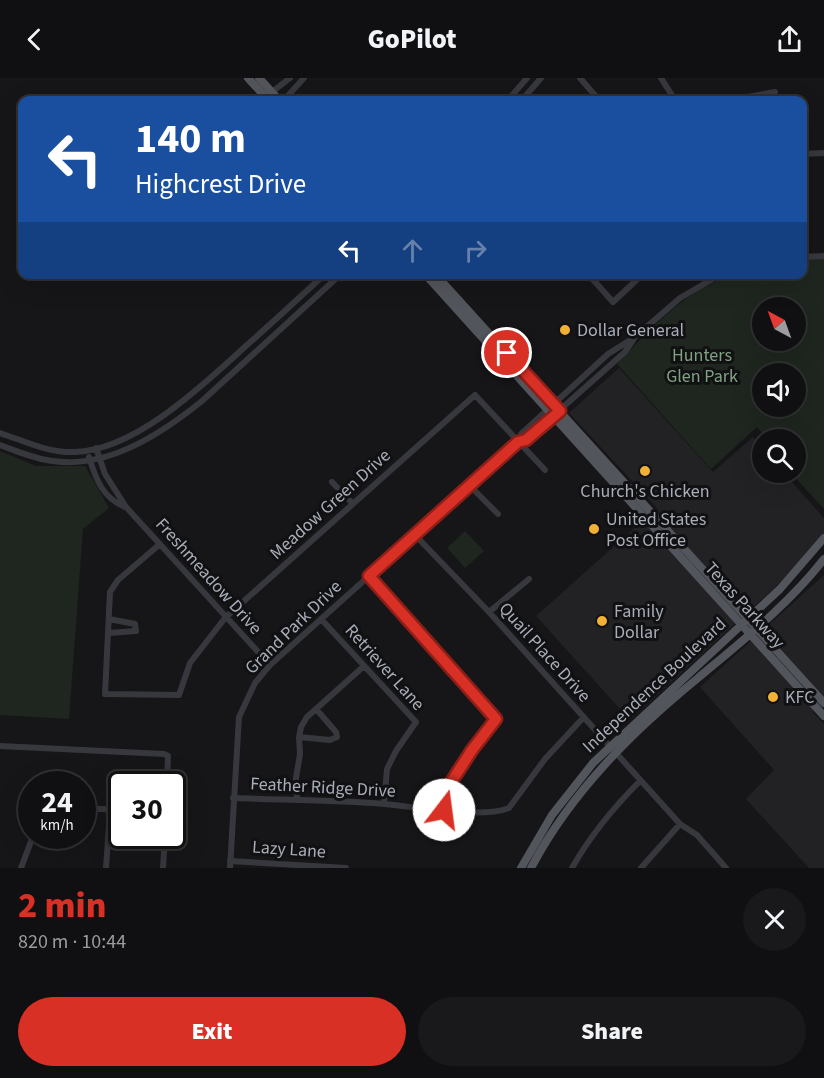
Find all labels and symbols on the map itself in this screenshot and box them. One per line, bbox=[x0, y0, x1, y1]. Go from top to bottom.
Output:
north arrow bbox=[752, 297, 806, 351]
place label: Dollar General bbox=[577, 318, 684, 343]
marker: Dollar General bbox=[558, 323, 572, 337]
pin bbox=[481, 327, 532, 378]
park label: Hunters Glen Park bbox=[666, 343, 738, 389]
street label: Meadow Green Drive bbox=[265, 443, 396, 565]
marker: Church's Chicken bbox=[638, 464, 652, 478]
place label: Church's Chicken bbox=[580, 479, 710, 504]
place label: United States Post Office bbox=[606, 507, 706, 553]
street label: Freshmeadow Drive bbox=[150, 513, 268, 640]
marker: United States Post Office bbox=[587, 522, 601, 536]
street label: Texas Parkway bbox=[699, 556, 791, 655]
street label: Grand Park Drive bbox=[239, 575, 347, 680]
street label: Quail Place Drive bbox=[493, 597, 596, 708]
place label: Family Dollar bbox=[614, 599, 664, 645]
street label: Independence Boulevard bbox=[577, 612, 732, 759]
marker: Family Dollar bbox=[595, 614, 609, 628]
street label: Retriever Lane bbox=[339, 619, 430, 716]
place label: KFC bbox=[785, 685, 814, 710]
marker: KFC bbox=[766, 690, 780, 704]
speed limit sign: 30 bbox=[108, 771, 186, 849]
street label: Feather Ridge Drive bbox=[250, 771, 397, 804]
position arrow bbox=[412, 778, 476, 842]
street label: Lazy Lane bbox=[251, 834, 327, 865]

